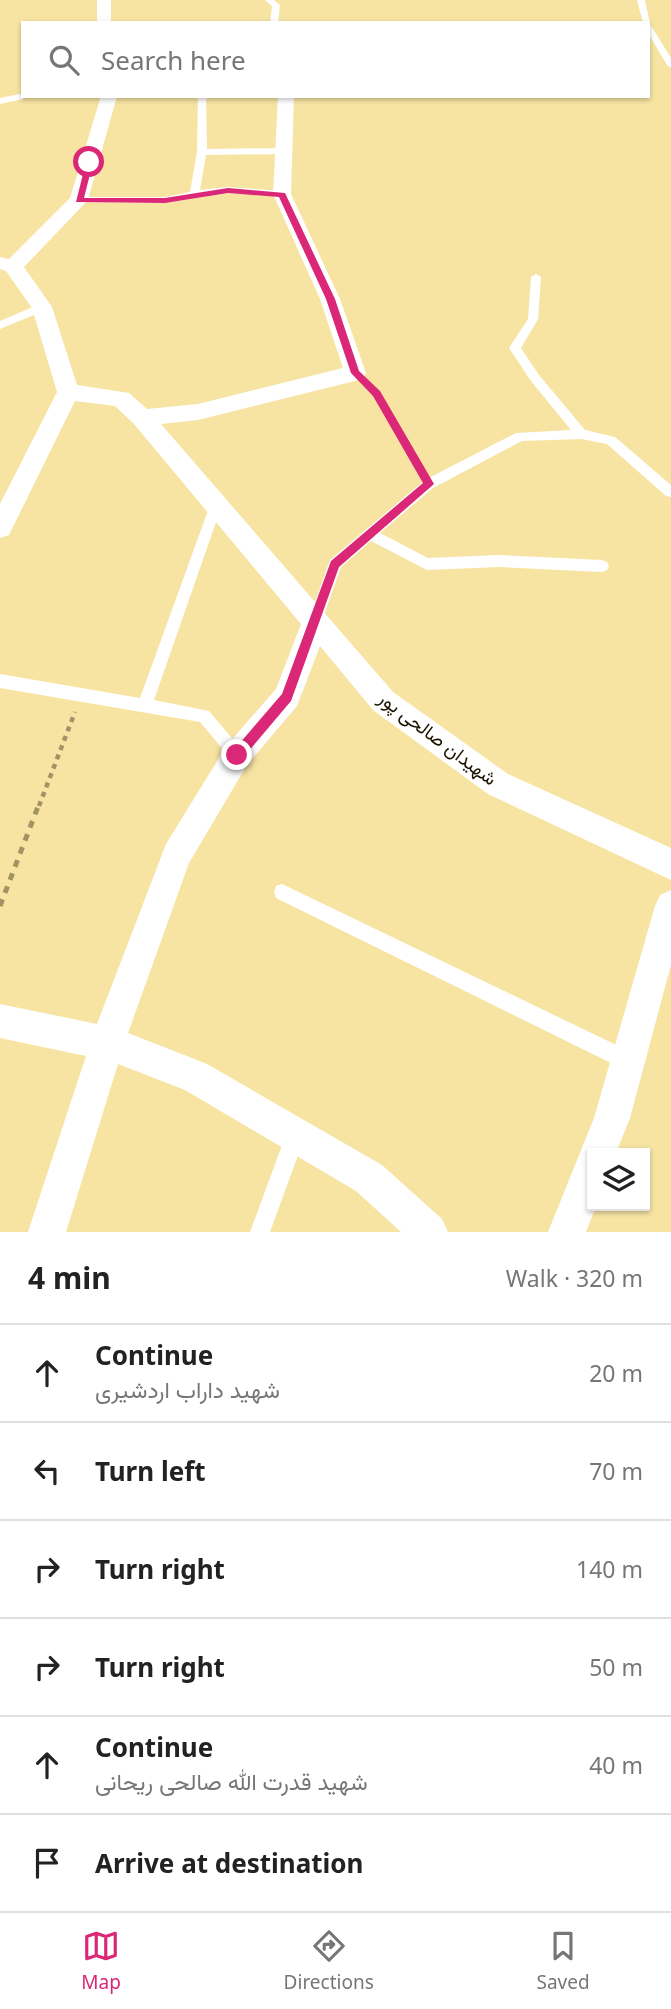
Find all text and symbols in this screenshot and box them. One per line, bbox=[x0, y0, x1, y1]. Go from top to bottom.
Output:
search box bbox=[21, 21, 650, 98]
icon: search bbox=[45, 41, 83, 79]
text: Search here bbox=[101, 42, 246, 78]
route start bbox=[73, 146, 104, 177]
street label: شهیدان صالحی پور bbox=[372, 684, 503, 792]
route end bbox=[221, 739, 252, 770]
map controls bbox=[587, 1148, 650, 1211]
button: layers bbox=[587, 1148, 650, 1211]
text: 4 min bbox=[28, 1257, 111, 1298]
text: Walk · 320 m bbox=[506, 1262, 643, 1294]
text: Continue bbox=[95, 1337, 213, 1373]
icon: ahead bbox=[28, 1354, 66, 1392]
text: 20 m bbox=[589, 1357, 643, 1389]
text: شهید داراب اردشیری bbox=[95, 1373, 280, 1405]
icon: left bbox=[28, 1452, 66, 1490]
text: Turn left bbox=[95, 1453, 206, 1489]
text: 70 m bbox=[589, 1455, 643, 1487]
icon: right bbox=[28, 1550, 66, 1588]
text: Turn right bbox=[95, 1551, 225, 1587]
text: 140 m bbox=[576, 1553, 643, 1585]
icon: right bbox=[28, 1648, 66, 1686]
text: Turn right bbox=[95, 1649, 225, 1685]
text: 50 m bbox=[589, 1651, 643, 1683]
text: Continue bbox=[95, 1729, 213, 1765]
icon: ahead bbox=[28, 1746, 66, 1784]
text: 40 m bbox=[589, 1749, 643, 1781]
text: شهید قدرت الله صالحی ریحانی bbox=[95, 1765, 368, 1797]
icon: arrive bbox=[28, 1844, 66, 1882]
text: Arrive at destination bbox=[95, 1845, 364, 1881]
tab: Map bbox=[81, 1927, 121, 1995]
tab: Directions bbox=[284, 1927, 374, 1995]
tab: Saved bbox=[536, 1927, 590, 1995]

